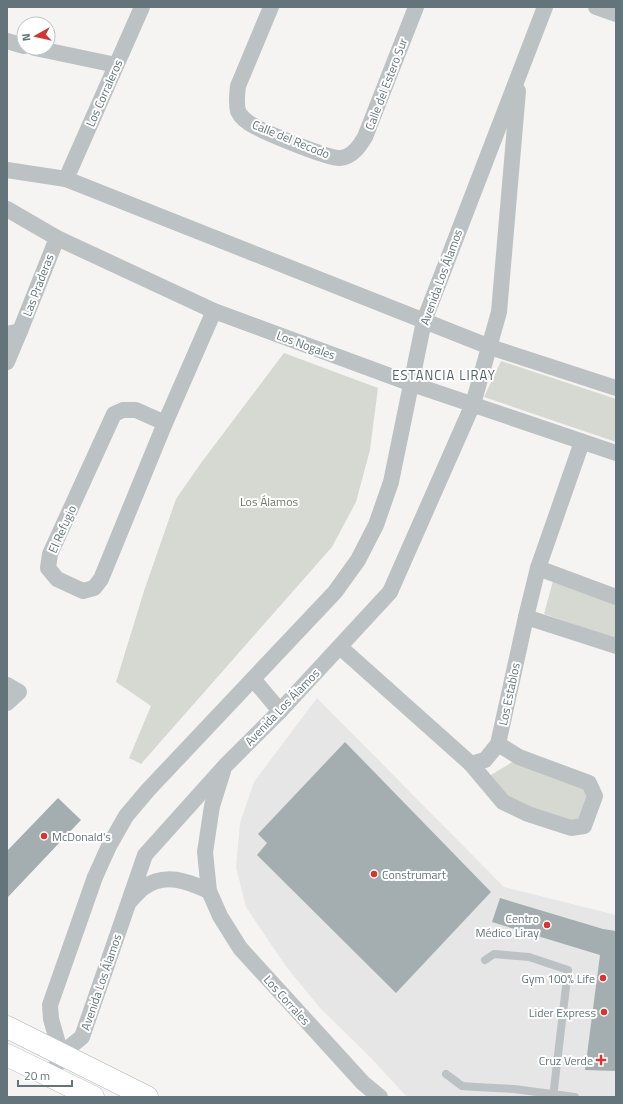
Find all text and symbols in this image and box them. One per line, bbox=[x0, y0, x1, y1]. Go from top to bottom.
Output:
north arrow bbox=[16, 16, 56, 56]
text: N bbox=[18, 33, 35, 42]
street label: Calle del Estero Sur bbox=[360, 35, 412, 133]
street label: Los Corraleros bbox=[81, 56, 128, 130]
street label: Calle del Recodo bbox=[249, 115, 333, 163]
street label: Avenida Los Álamos bbox=[415, 226, 467, 328]
street label: Las Praderas bbox=[17, 251, 59, 319]
street label: Los Nogales bbox=[274, 326, 338, 365]
district label: ESTANCIA LIRAY bbox=[392, 365, 496, 385]
park label: Los Álamos bbox=[240, 492, 298, 511]
street label: El Refugio bbox=[43, 502, 81, 556]
street label: Los Establos bbox=[493, 660, 525, 727]
street label: Avenida Los Álamos bbox=[240, 664, 324, 750]
place label: McDonald's bbox=[52, 827, 111, 846]
marker: McDonald's bbox=[39, 831, 49, 841]
place label: Construmart bbox=[382, 865, 447, 884]
marker: Construmart bbox=[369, 869, 379, 879]
place label: Centro Médico Liray bbox=[476, 909, 539, 942]
marker: Centro Médico Liray bbox=[542, 920, 552, 930]
street label: Avenida Los Álamos bbox=[76, 931, 127, 1033]
place label: Gym 100% Life bbox=[521, 969, 595, 988]
street label: Los Corrales bbox=[259, 971, 315, 1030]
marker: Gym 100% Life bbox=[598, 973, 608, 983]
place label: Lider Express bbox=[529, 1003, 596, 1022]
marker: Lider Express bbox=[599, 1007, 609, 1017]
place label: Cruz Verde bbox=[539, 1051, 593, 1070]
marker: Cruz Verde bbox=[596, 1055, 606, 1065]
scale bar bbox=[18, 1062, 72, 1088]
text: 20 m bbox=[24, 1066, 50, 1085]

